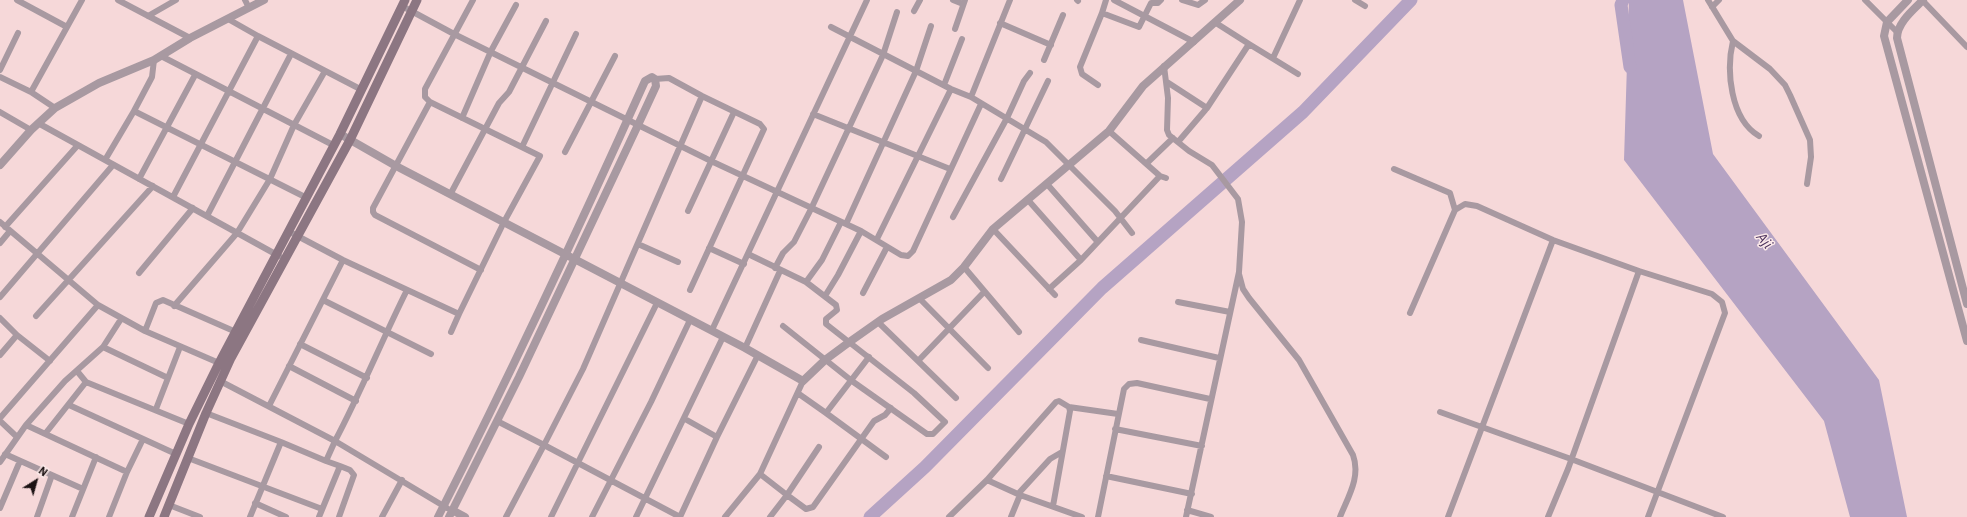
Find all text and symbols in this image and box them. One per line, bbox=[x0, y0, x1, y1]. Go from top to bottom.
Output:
water label: Aji bbox=[1752, 229, 1776, 253]
north arrow bbox=[16, 461, 56, 501]
text: N bbox=[36, 463, 51, 479]

